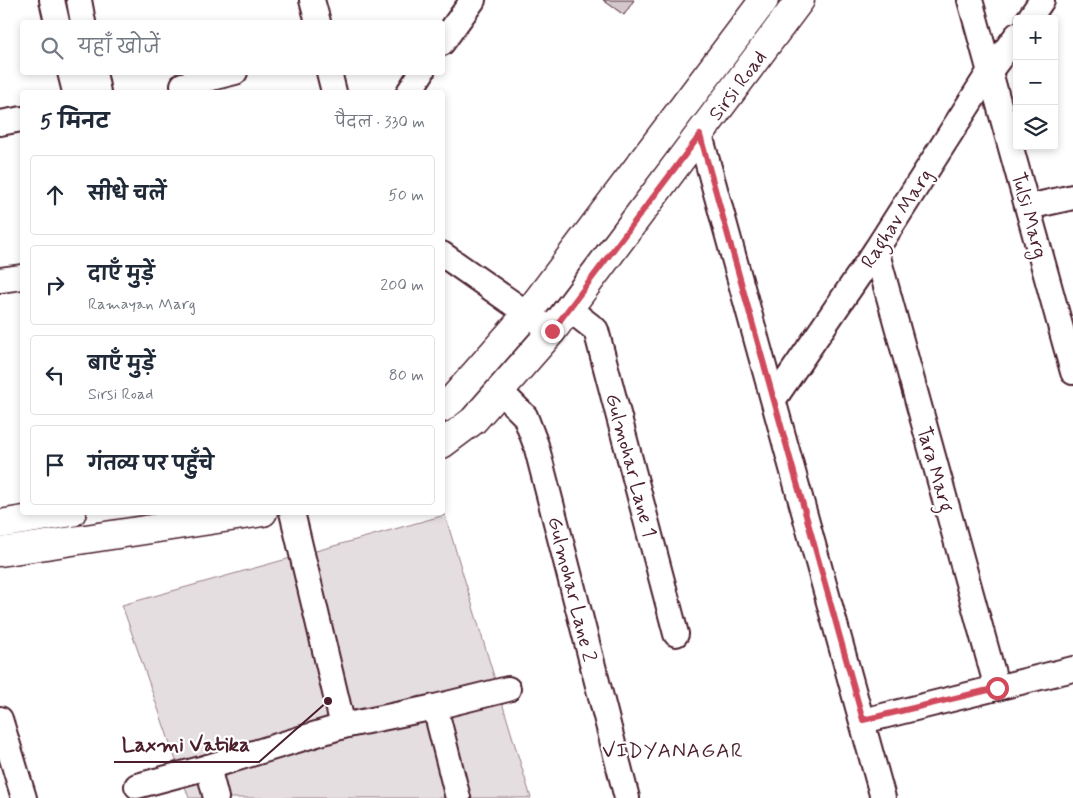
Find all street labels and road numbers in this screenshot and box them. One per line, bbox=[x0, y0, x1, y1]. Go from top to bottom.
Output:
street label: Sirsi Road bbox=[703, 45, 774, 127]
street label: Raghav Marg bbox=[855, 164, 941, 275]
street label: Tulsi Marg bbox=[1003, 169, 1053, 262]
street label: Gulmohar Lane 1 bbox=[598, 391, 663, 540]
street label: Tara Marg bbox=[908, 423, 960, 516]
street label: Gulmohar Lane 2 bbox=[540, 514, 603, 665]

